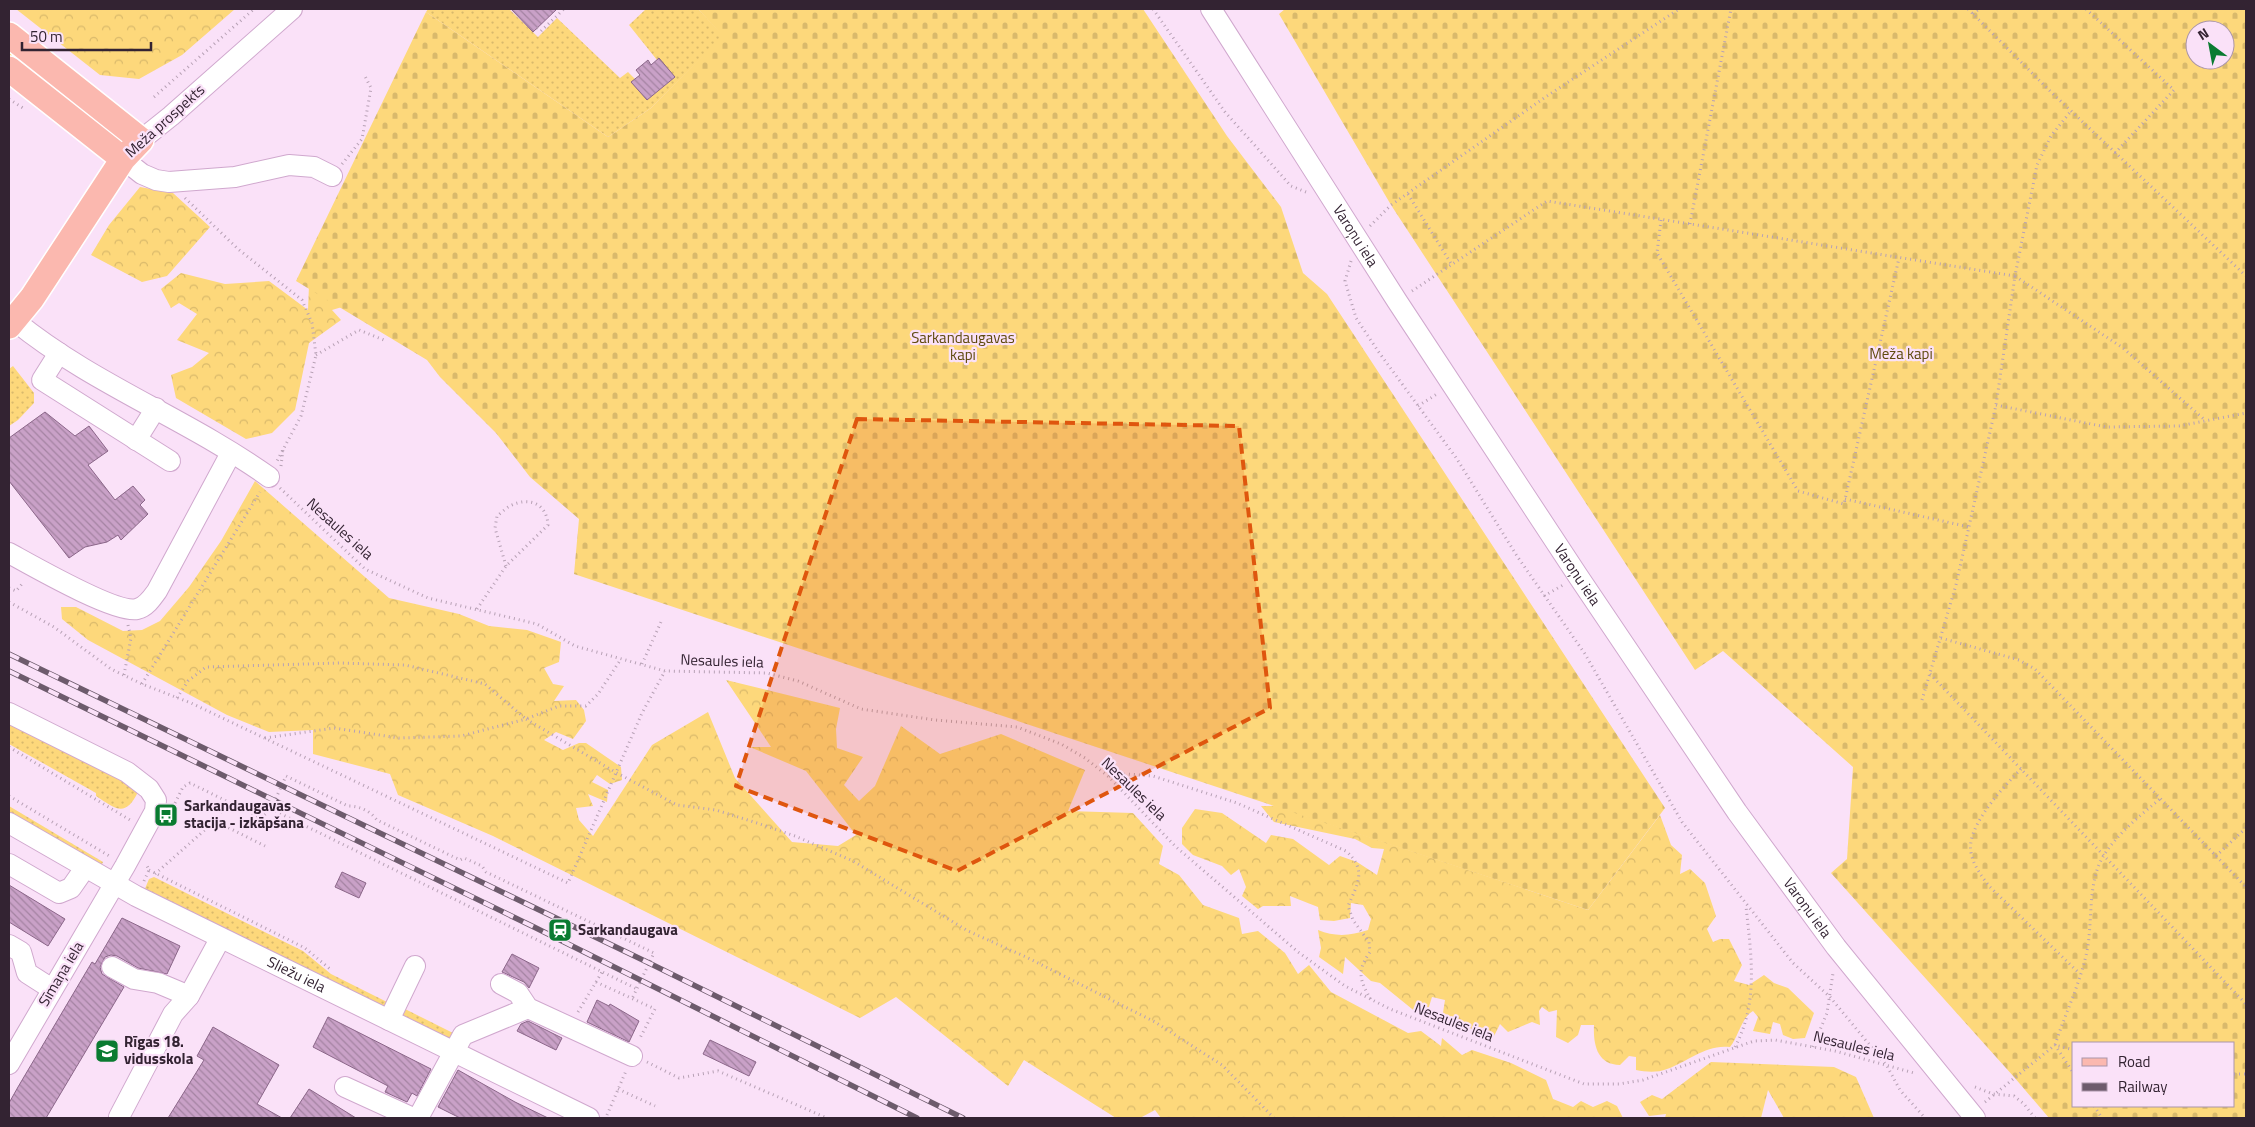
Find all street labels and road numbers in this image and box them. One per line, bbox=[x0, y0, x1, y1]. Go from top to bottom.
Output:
street label: Meža prospekts bbox=[120, 78, 210, 163]
street label: Varoņu iela bbox=[1327, 200, 1385, 272]
street label: Nesaules iela bbox=[302, 492, 379, 565]
street label: Varoņu iela bbox=[1549, 539, 1607, 610]
street label: Nesaules iela bbox=[680, 648, 764, 673]
street label: Nesaules iela bbox=[1096, 751, 1173, 826]
street label: Varoņu iela bbox=[1778, 873, 1838, 943]
street label: Sīmaņa iela bbox=[32, 936, 89, 1011]
street label: Sliežu iela bbox=[263, 950, 330, 998]
street label: Nesaules iela bbox=[1411, 996, 1498, 1047]
street label: Nesaules iela bbox=[1811, 1024, 1898, 1067]

